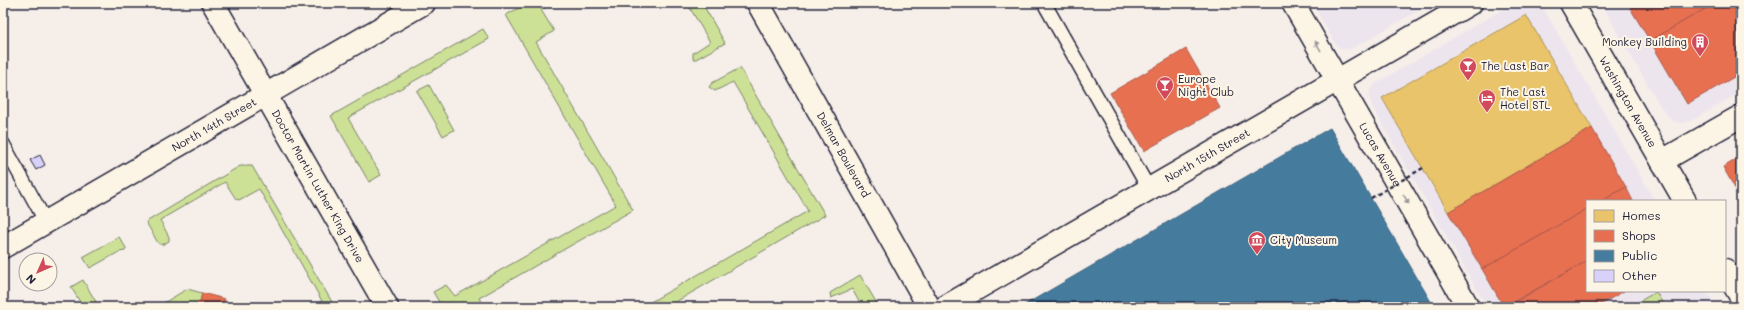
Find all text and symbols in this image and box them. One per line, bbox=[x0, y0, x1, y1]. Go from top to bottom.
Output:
building icon: Monkey Building bbox=[1690, 32, 1710, 57]
place label: Monkey Building bbox=[1602, 34, 1687, 49]
one-way arrow bbox=[1315, 40, 1321, 52]
street label: Washington Avenue bbox=[1596, 53, 1661, 150]
bar icon: The Last Bar bbox=[1458, 56, 1478, 81]
place label: The Last Bar bbox=[1481, 58, 1549, 73]
place label: Europe Night Club bbox=[1178, 71, 1234, 99]
bar icon: Europe Night Club bbox=[1155, 75, 1175, 100]
place label: The Last Hotel STL bbox=[1500, 84, 1551, 112]
hotel icon: The Last Hotel STL bbox=[1477, 88, 1497, 113]
street label: North 14th Street bbox=[169, 94, 259, 155]
street label: Doctor Martin Luther King Drive bbox=[269, 107, 368, 265]
street label: Delmar Boulevard bbox=[814, 109, 874, 200]
street label: Lucas Avenue bbox=[1356, 119, 1405, 190]
street label: North 15th Street bbox=[1162, 124, 1252, 185]
one-way arrow bbox=[1402, 193, 1409, 205]
legend bbox=[1586, 200, 1726, 292]
text: Homes bbox=[1622, 207, 1661, 223]
text: Shops bbox=[1622, 227, 1656, 243]
museum icon: City Museum bbox=[1247, 230, 1267, 255]
place label: City Museum bbox=[1270, 232, 1337, 247]
text: Public bbox=[1622, 247, 1657, 263]
north arrow bbox=[18, 252, 58, 292]
text: Other bbox=[1622, 267, 1657, 283]
text: N bbox=[22, 271, 39, 288]

